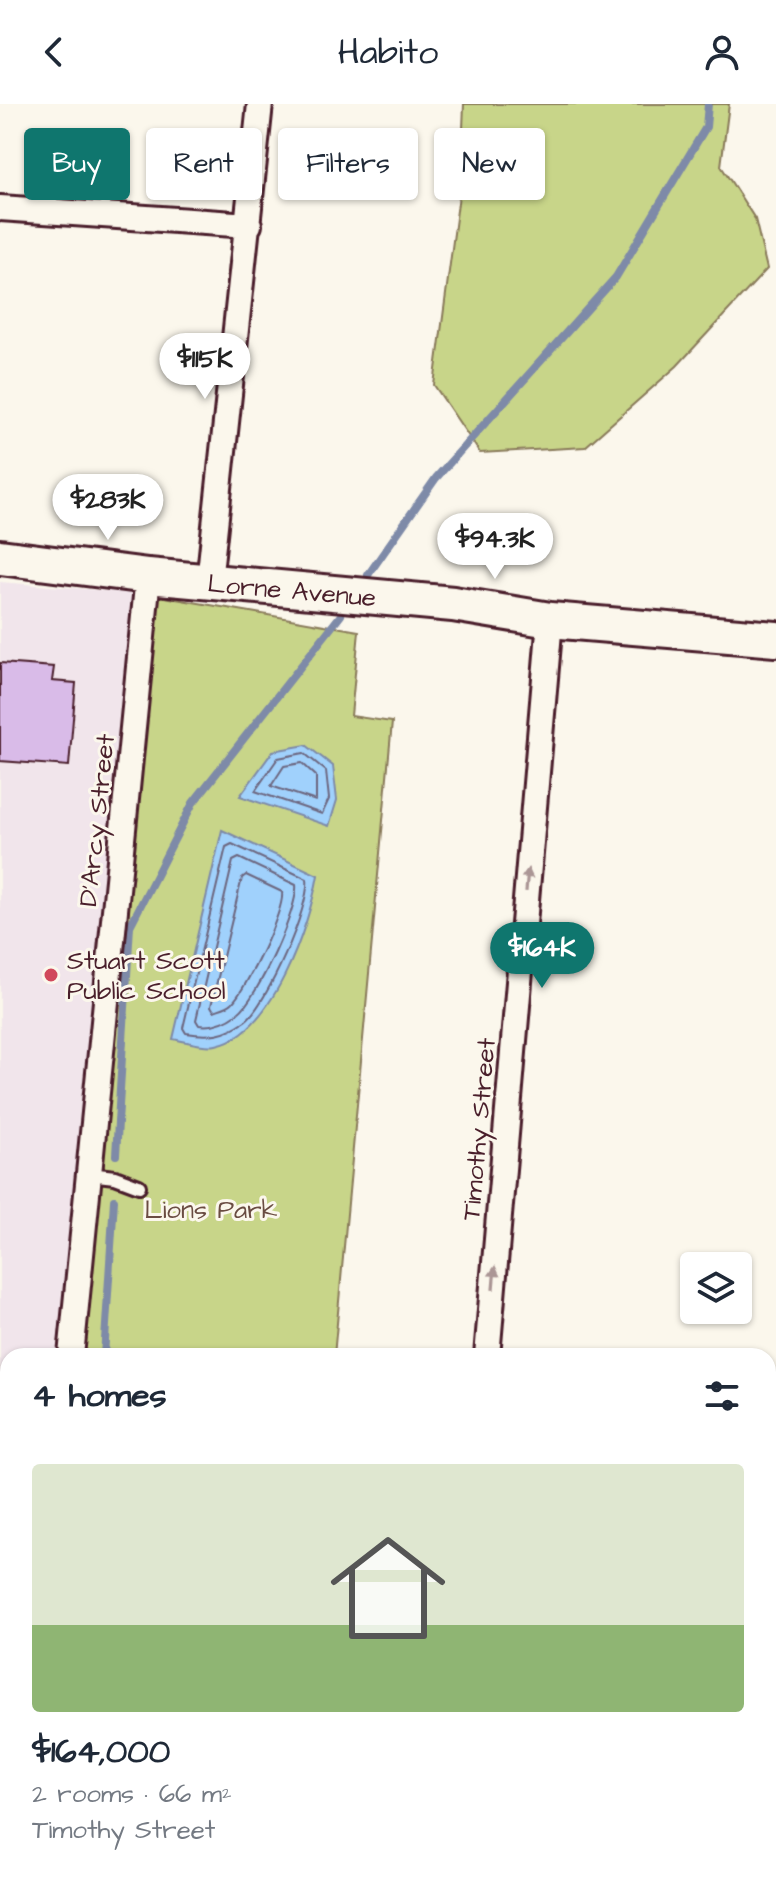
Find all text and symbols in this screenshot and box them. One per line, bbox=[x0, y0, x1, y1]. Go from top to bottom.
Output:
text: Habito bbox=[338, 27, 438, 78]
icon: back bbox=[32, 30, 76, 74]
icon: person bbox=[700, 30, 744, 74]
chip: Buy bbox=[24, 128, 130, 200]
chip: Rent bbox=[146, 128, 262, 200]
chip: Filters bbox=[278, 128, 418, 200]
chip: New bbox=[434, 128, 545, 200]
pin: $115K bbox=[149, 333, 261, 401]
text: $115K bbox=[177, 341, 233, 377]
pin: $283K bbox=[52, 474, 164, 542]
text: $283K bbox=[70, 482, 146, 518]
pin: $94.3K bbox=[430, 513, 560, 581]
text: $94.3K bbox=[455, 521, 535, 557]
street label: Lorne Avenue bbox=[206, 566, 378, 616]
street label: D'Arcy Street bbox=[70, 732, 126, 908]
one-way arrow bbox=[521, 867, 534, 892]
pin: $164K bbox=[486, 922, 598, 990]
text: $164K bbox=[508, 930, 576, 966]
place label: Stuart Scott Public School bbox=[67, 943, 226, 1009]
marker: Stuart Scott Public School bbox=[42, 966, 60, 984]
street label: Timothy Street bbox=[453, 1036, 507, 1222]
park label: Lions Park bbox=[144, 1192, 278, 1228]
map controls bbox=[680, 1252, 752, 1324]
button: layers bbox=[680, 1252, 752, 1324]
one-way arrow bbox=[487, 1265, 500, 1290]
text: 4 homes bbox=[32, 1372, 167, 1420]
icon: filters bbox=[700, 1374, 744, 1418]
icon: home bbox=[316, 1516, 460, 1660]
text: $164,000 bbox=[32, 1728, 170, 1776]
text: 2 rooms · 66 m² bbox=[32, 1776, 232, 1812]
text: Timothy Street bbox=[32, 1812, 215, 1848]

